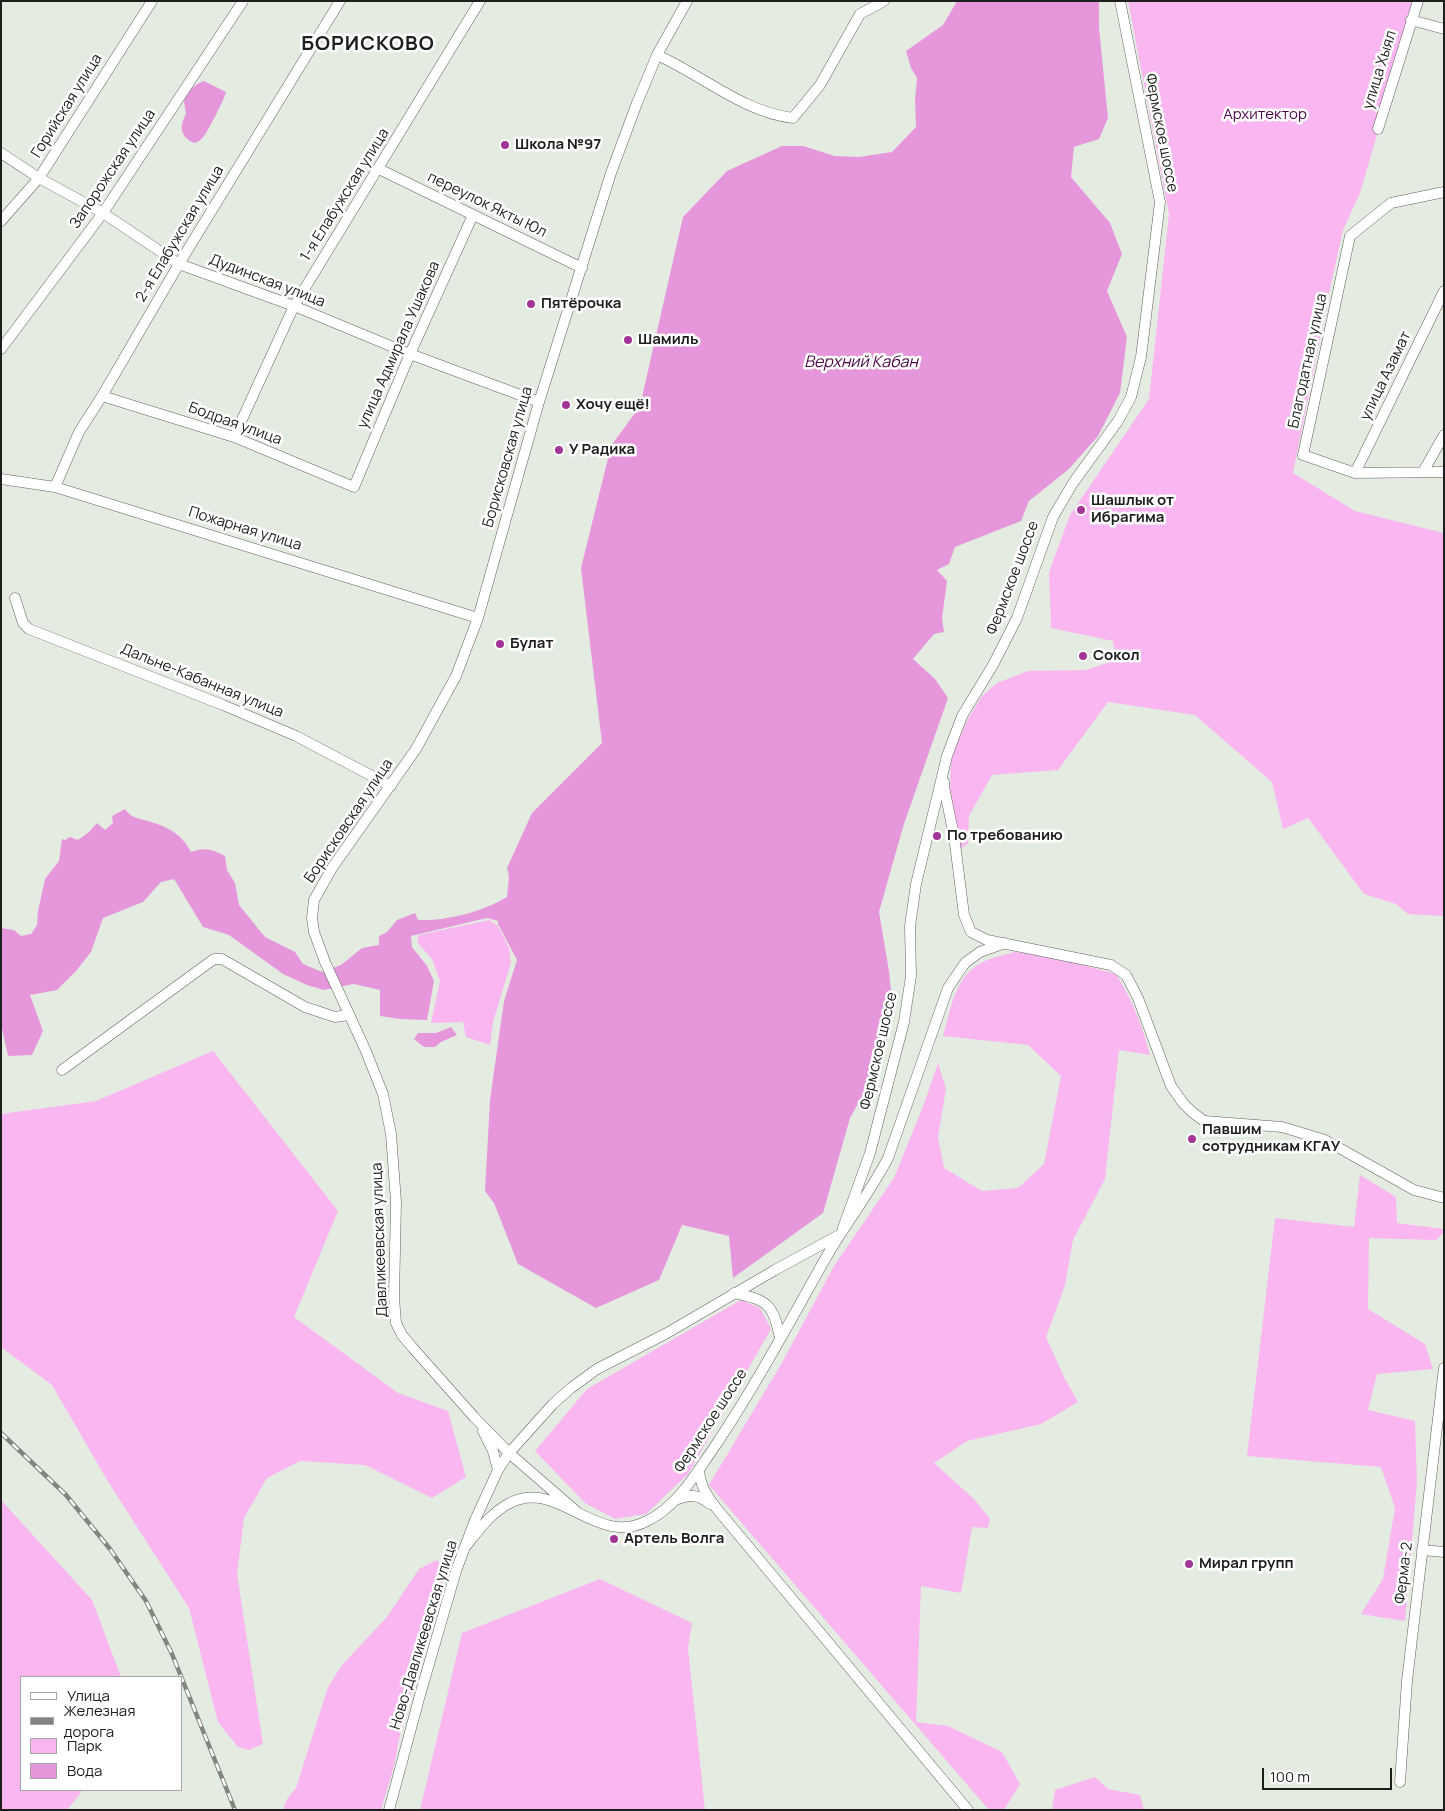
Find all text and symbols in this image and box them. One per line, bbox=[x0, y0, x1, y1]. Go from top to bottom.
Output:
street label: улица Хыял bbox=[1359, 28, 1401, 112]
district label: БОРИСКОВО bbox=[300, 32, 436, 56]
street label: Горийская улица bbox=[28, 51, 106, 161]
street label: Фермское шоссе bbox=[1141, 72, 1181, 194]
street label: Запорожская улица bbox=[66, 106, 160, 232]
park label: Архитектор bbox=[1223, 106, 1307, 124]
street label: 1-я Елабужская улица bbox=[297, 125, 393, 265]
place label: Школа №97 bbox=[515, 136, 601, 154]
marker: Школа №97 bbox=[499, 139, 511, 151]
street label: 2-я Елабужская улица bbox=[132, 163, 228, 305]
street label: переулок Якты Юл bbox=[424, 168, 550, 242]
street label: Дудинская улица bbox=[206, 251, 328, 311]
street label: улица Адмирала Ушакова bbox=[354, 259, 444, 431]
street label: Благодатная улица bbox=[1285, 292, 1331, 430]
place label: Пятёрочка bbox=[541, 295, 621, 313]
marker: Пятёрочка bbox=[525, 298, 537, 310]
street label: улица Азамат bbox=[1357, 328, 1415, 424]
place label: Шамиль bbox=[638, 331, 698, 349]
marker: Шамиль bbox=[622, 334, 634, 346]
water label: Верхний Кабан bbox=[804, 353, 918, 373]
street label: Борисковская улица bbox=[479, 385, 537, 529]
place label: Хочу ещё! bbox=[576, 396, 650, 414]
street label: Бодрая улица bbox=[186, 399, 284, 449]
marker: Хочу ещё! bbox=[560, 399, 572, 411]
place label: У Радика bbox=[569, 441, 635, 459]
marker: У Радика bbox=[553, 444, 565, 456]
place label: Шашлык от Ибрагима bbox=[1091, 492, 1174, 527]
street label: Пожарная улица bbox=[186, 503, 304, 555]
marker: Шашлык от Ибрагима bbox=[1075, 504, 1087, 516]
street label: Фермское шоссе bbox=[983, 519, 1043, 637]
place label: Булат bbox=[510, 635, 553, 653]
marker: Булат bbox=[494, 638, 506, 650]
street label: Дальне-Кабанная улица bbox=[118, 640, 286, 722]
place label: Сокол bbox=[1093, 647, 1140, 665]
marker: Сокол bbox=[1077, 650, 1089, 662]
street label: Борисковская улица bbox=[301, 756, 397, 886]
place label: По требованию bbox=[947, 827, 1063, 845]
marker: По требованию bbox=[931, 830, 943, 842]
street label: Фермское шоссе bbox=[857, 990, 901, 1112]
place label: Павшим сотрудникам КГАУ bbox=[1202, 1121, 1340, 1156]
marker: Павшим сотрудникам КГАУ bbox=[1186, 1133, 1198, 1145]
street label: Давликеевская улица bbox=[368, 1162, 392, 1318]
street label: Фермское шоссе bbox=[671, 1366, 751, 1476]
place label: Артель Волга bbox=[624, 1530, 724, 1548]
marker: Артель Волга bbox=[608, 1533, 620, 1545]
street label: Ново-Давликеевская улица bbox=[387, 1538, 461, 1732]
street label: Ферма-2 bbox=[1391, 1541, 1417, 1605]
place label: Мирал групп bbox=[1199, 1555, 1294, 1573]
marker: Мирал групп bbox=[1183, 1558, 1195, 1570]
legend bbox=[20, 1676, 182, 1791]
text: Улица bbox=[67, 1685, 110, 1706]
text: Железная дорога bbox=[64, 1700, 135, 1742]
text: Парк bbox=[67, 1735, 102, 1756]
scale bar bbox=[1265, 1758, 1395, 1790]
text: Вода bbox=[67, 1760, 102, 1781]
text: 100 m bbox=[1270, 1766, 1310, 1787]

